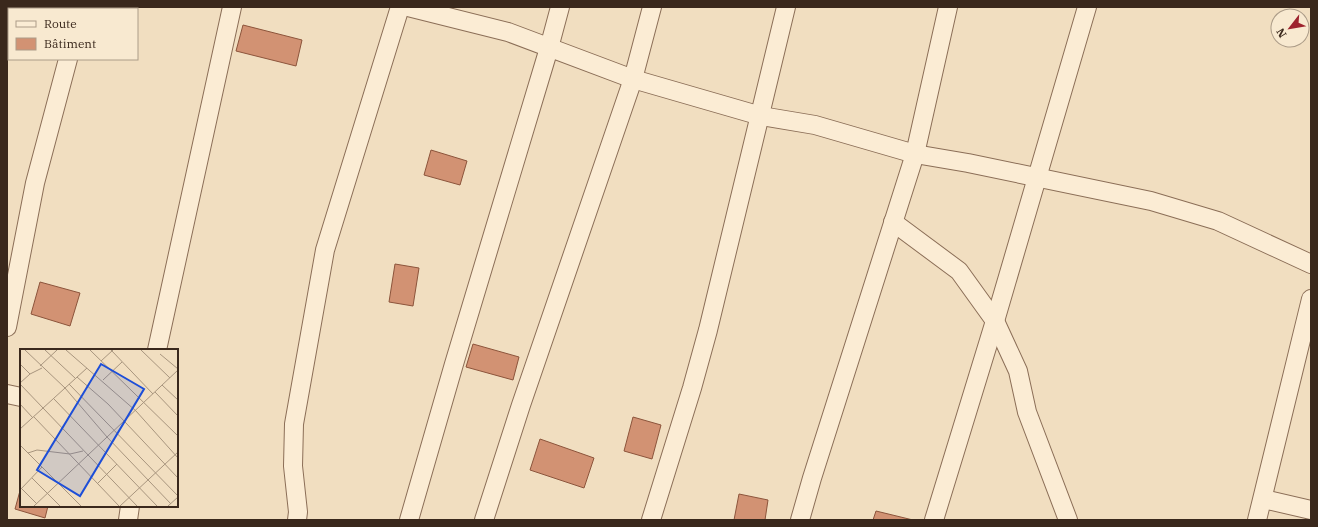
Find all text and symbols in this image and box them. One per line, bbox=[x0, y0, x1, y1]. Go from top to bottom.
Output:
legend bbox=[8, 8, 138, 60]
north arrow bbox=[1270, 8, 1310, 48]
text: Route bbox=[44, 16, 77, 31]
text: N bbox=[1273, 26, 1290, 40]
text: Bâtiment bbox=[44, 36, 96, 51]
inset map bbox=[20, 349, 178, 507]

